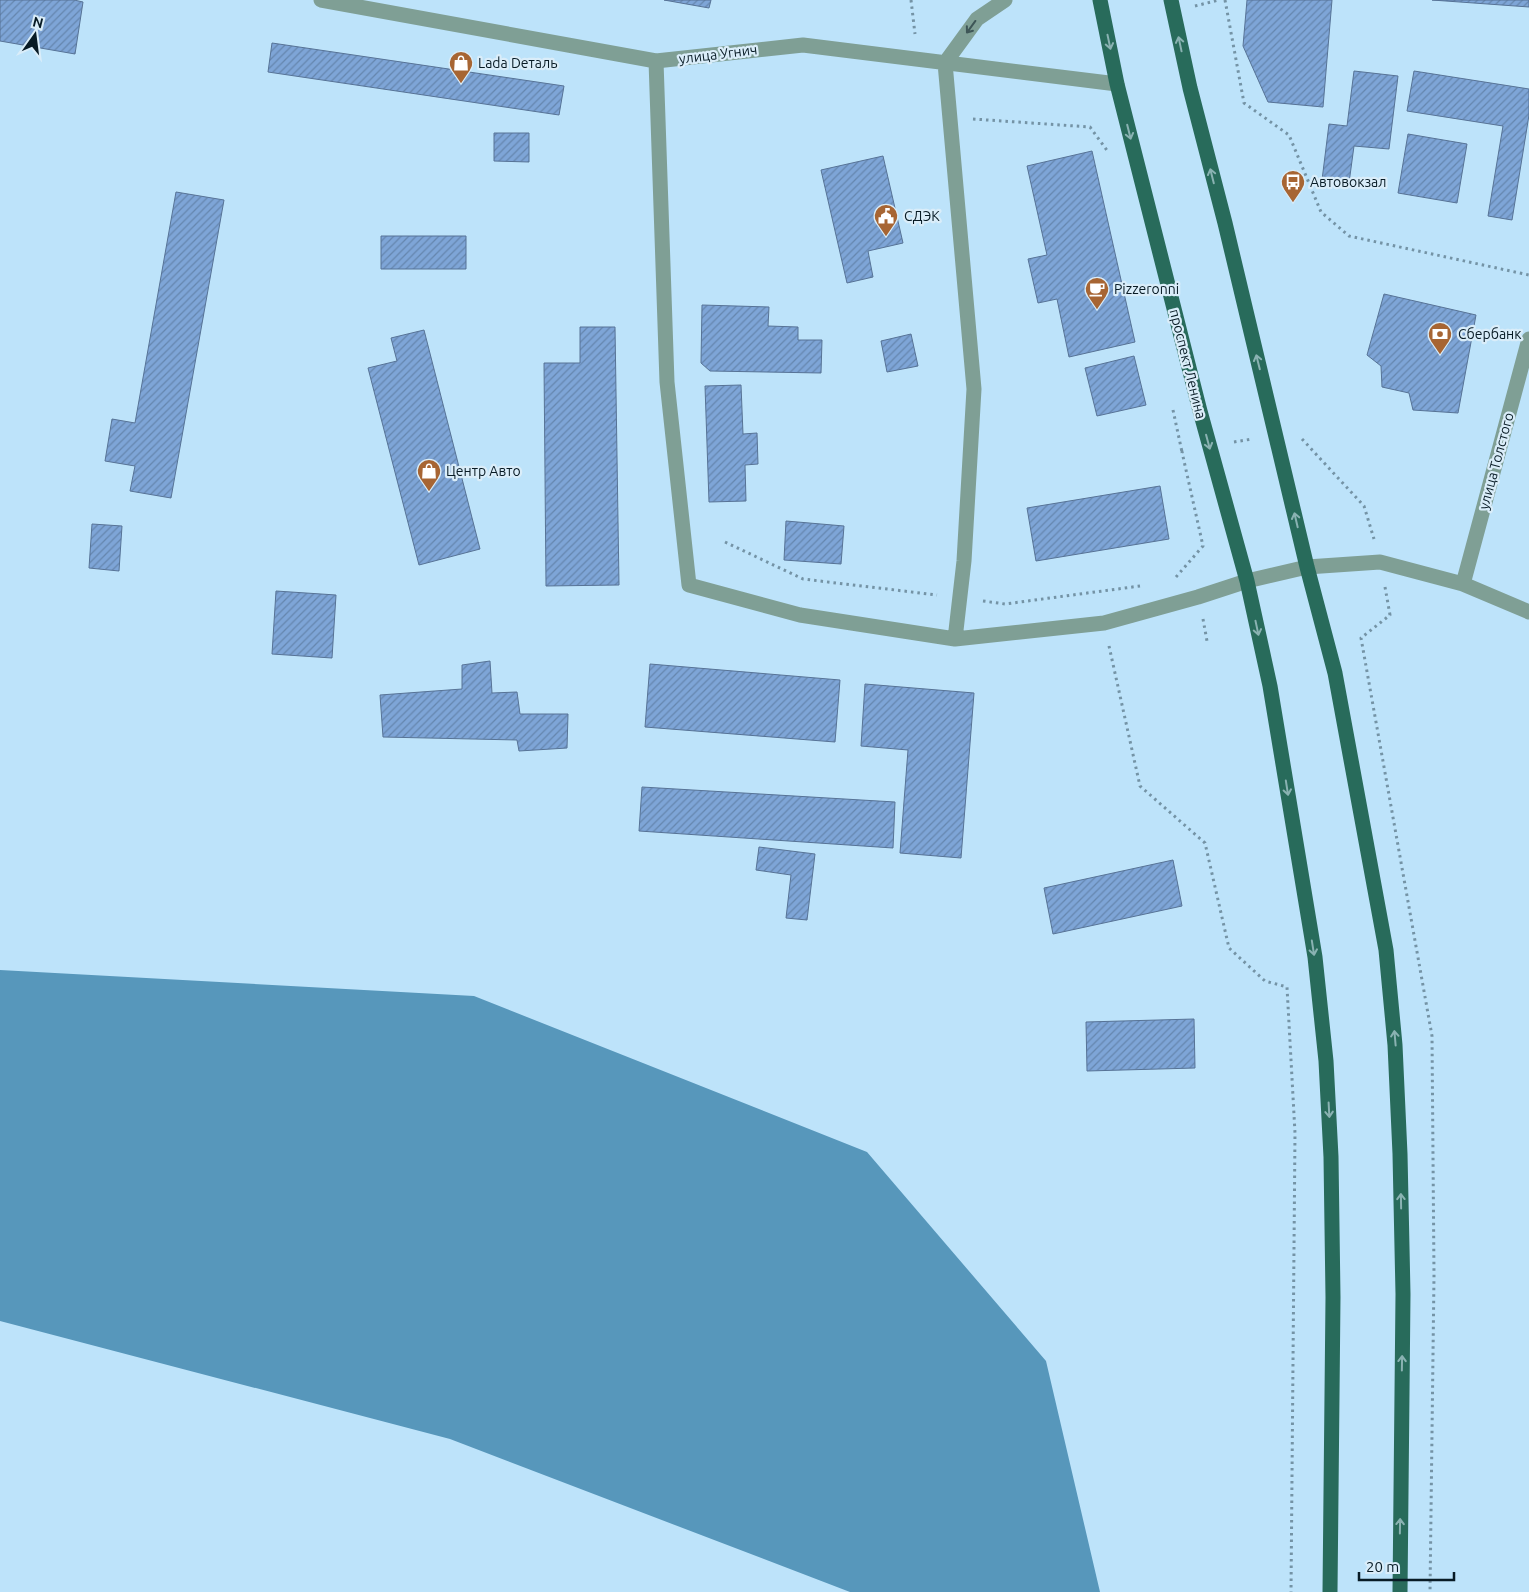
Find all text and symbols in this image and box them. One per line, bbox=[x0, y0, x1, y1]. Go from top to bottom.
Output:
north arrow bbox=[10, 10, 60, 60]
text: N bbox=[31, 13, 45, 31]
one-way arrow bbox=[966, 20, 976, 34]
one-way arrow bbox=[1104, 34, 1114, 50]
one-way arrow bbox=[1175, 36, 1185, 52]
street label: улица Угнич bbox=[678, 41, 758, 67]
shop icon: Lada Dеталь bbox=[448, 50, 474, 84]
place label: Lada Dеталь bbox=[478, 55, 557, 71]
one-way arrow bbox=[1125, 123, 1135, 139]
one-way arrow bbox=[1207, 169, 1217, 185]
bus stop icon: Автовокзал bbox=[1280, 169, 1306, 203]
place label: Автовокзал bbox=[1310, 174, 1386, 190]
public building icon: СДЭК bbox=[873, 203, 899, 237]
place label: СДЭК bbox=[904, 208, 940, 224]
cafe icon: Pizzeronni bbox=[1084, 276, 1110, 310]
place label: Pizzeronni bbox=[1114, 281, 1179, 297]
street label: проспект Ленина bbox=[1167, 307, 1209, 421]
bank icon: Сбербанк bbox=[1427, 321, 1453, 355]
place label: Сбербанк bbox=[1458, 326, 1521, 342]
one-way arrow bbox=[1253, 354, 1262, 370]
street label: улица Толстого bbox=[1475, 411, 1517, 511]
one-way arrow bbox=[1204, 433, 1214, 449]
shop icon: Центр Авто bbox=[416, 458, 442, 492]
place label: Центр Авто bbox=[446, 463, 521, 479]
one-way arrow bbox=[1291, 512, 1300, 528]
one-way arrow bbox=[1253, 620, 1263, 636]
one-way arrow bbox=[1282, 780, 1292, 796]
one-way arrow bbox=[1309, 940, 1319, 956]
one-way arrow bbox=[1390, 1031, 1399, 1047]
one-way arrow bbox=[1324, 1102, 1333, 1118]
one-way arrow bbox=[1396, 1193, 1406, 1210]
one-way arrow bbox=[1397, 1356, 1407, 1372]
one-way arrow bbox=[1395, 1518, 1405, 1534]
scale bar bbox=[1359, 1550, 1454, 1582]
text: 20 m bbox=[1366, 1558, 1399, 1575]

